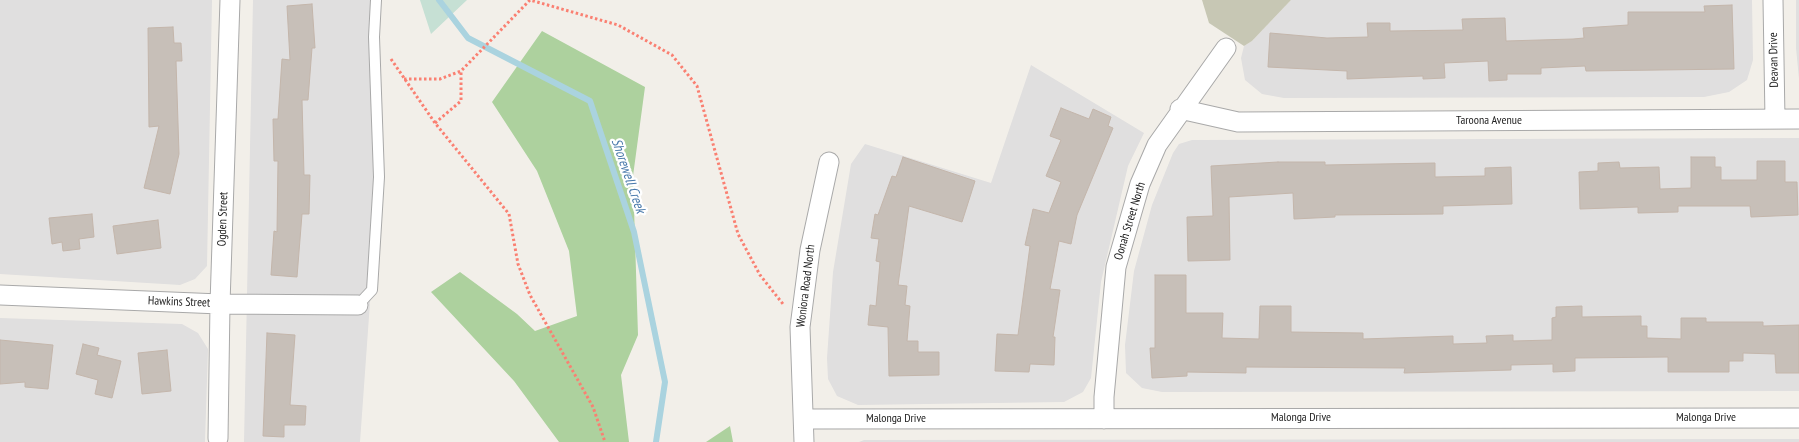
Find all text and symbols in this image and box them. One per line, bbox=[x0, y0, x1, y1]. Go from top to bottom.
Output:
street label: Deavan Drive bbox=[1766, 32, 1782, 88]
street label: Taroona Avenue bbox=[1456, 114, 1522, 128]
water label: Shorewell Creek bbox=[607, 136, 649, 216]
street label: Oonah Street North bbox=[1111, 180, 1149, 262]
street label: Ogden Street bbox=[215, 191, 231, 247]
street label: Woniora Road North bbox=[794, 244, 818, 328]
street label: Hawkins Street bbox=[148, 294, 210, 310]
street label: Malonga Drive bbox=[1271, 411, 1331, 425]
street label: Malonga Drive bbox=[1676, 411, 1736, 425]
street label: Malonga Drive bbox=[866, 412, 926, 426]

